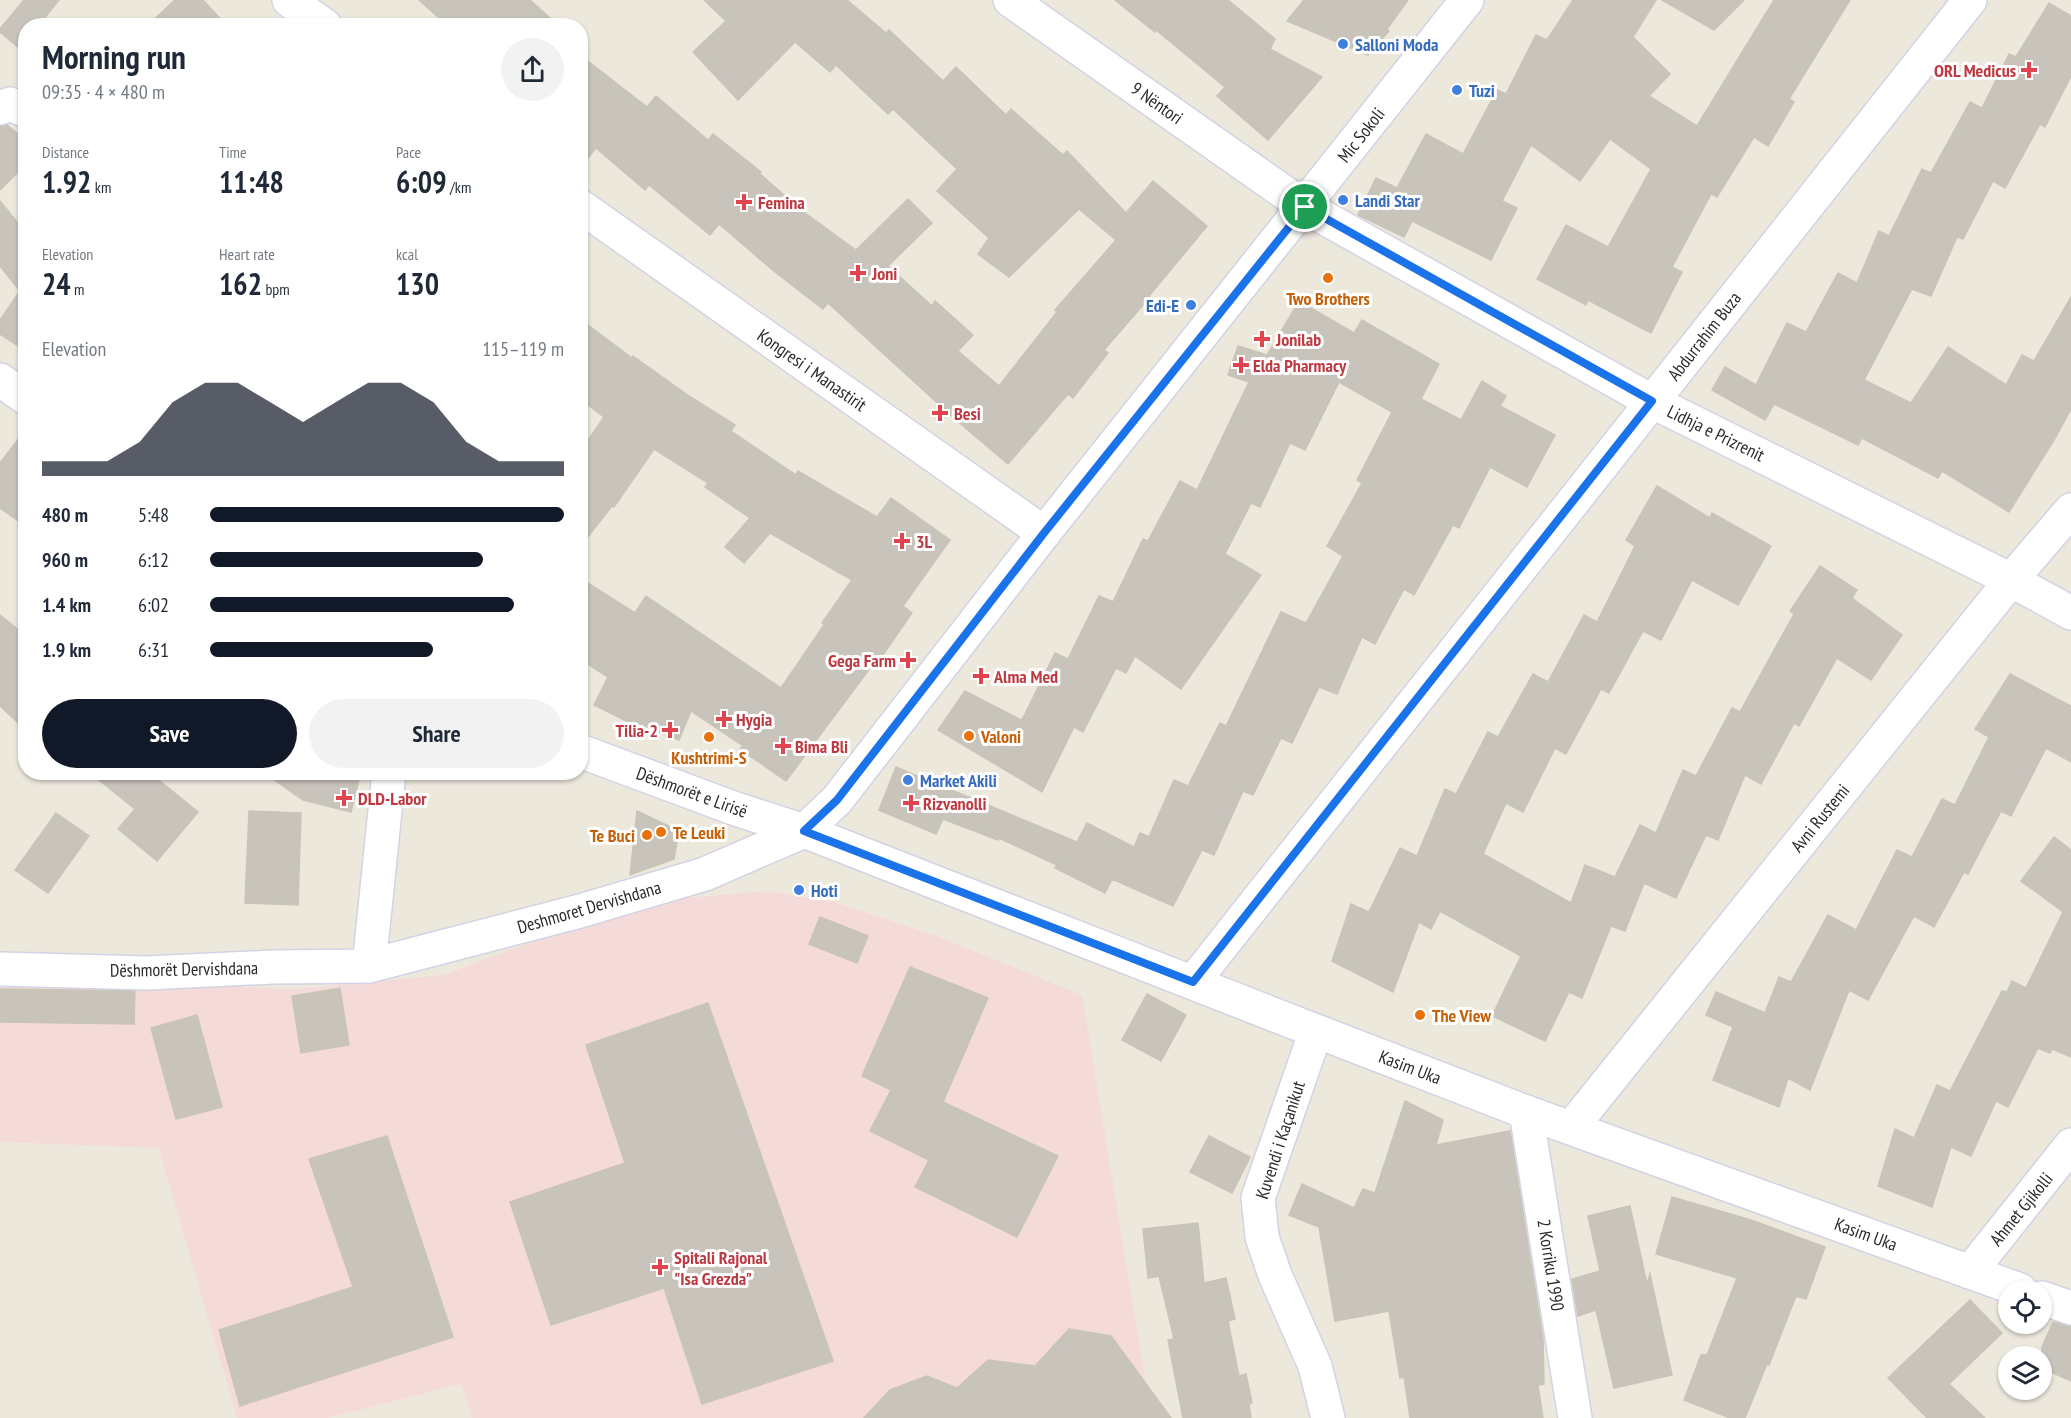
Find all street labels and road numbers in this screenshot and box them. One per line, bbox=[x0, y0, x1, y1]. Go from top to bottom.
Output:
street label: 9 Nëntori bbox=[1127, 77, 1187, 129]
street label: Mic Sokoli bbox=[1332, 103, 1390, 167]
street label: Abdurrahim Buza bbox=[1662, 287, 1746, 385]
street label: Kongresi i Manastirit bbox=[753, 324, 871, 416]
street label: Lidhja e Prizrenit bbox=[1664, 400, 1768, 466]
street label: Dëshmorët e Lirisë bbox=[633, 761, 751, 823]
street label: Avni Rustemi bbox=[1786, 779, 1854, 857]
street label: Deshmoret Dervishdana bbox=[515, 876, 663, 938]
street label: Dëshmorët Dervishdana bbox=[110, 956, 258, 982]
street label: Kasim Uka bbox=[1376, 1045, 1444, 1089]
street label: Kuvendi i Kaçanikut bbox=[1250, 1078, 1310, 1202]
street label: Ahmet Gjikolli bbox=[1984, 1168, 2058, 1250]
street label: Kasim Uka bbox=[1832, 1212, 1900, 1256]
street label: 2 Korriku 1990 bbox=[1532, 1217, 1570, 1313]

